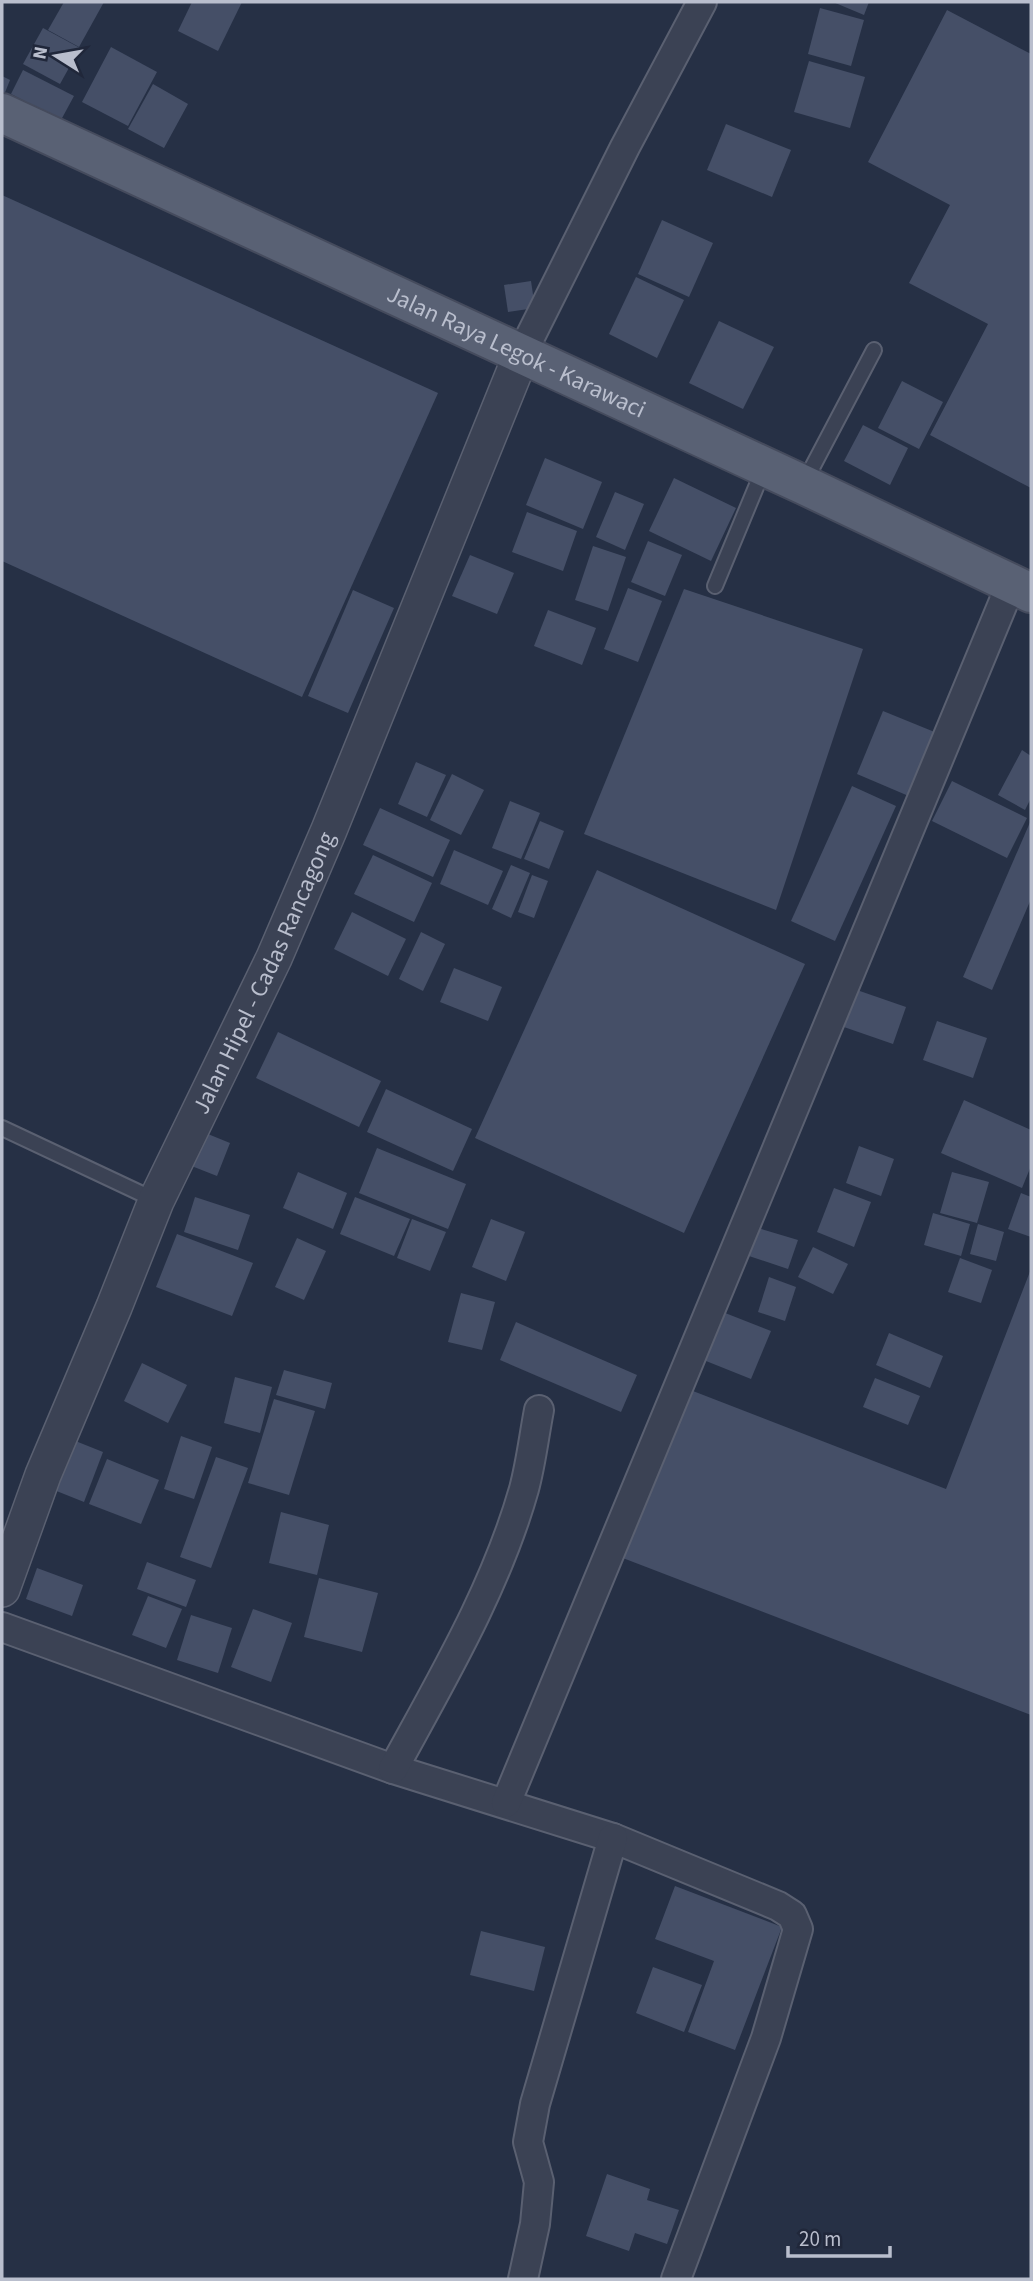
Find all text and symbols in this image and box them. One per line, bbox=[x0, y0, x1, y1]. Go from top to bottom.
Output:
north arrow bbox=[21, 21, 91, 91]
text: N bbox=[26, 44, 55, 62]
street label: Jalan Raya Legok - Karawaci bbox=[381, 277, 651, 427]
street label: Jalan Hipel - Cadas Rancagong bbox=[184, 826, 344, 1120]
scale bar bbox=[788, 2214, 890, 2258]
text: 20 m bbox=[799, 2224, 841, 2254]

